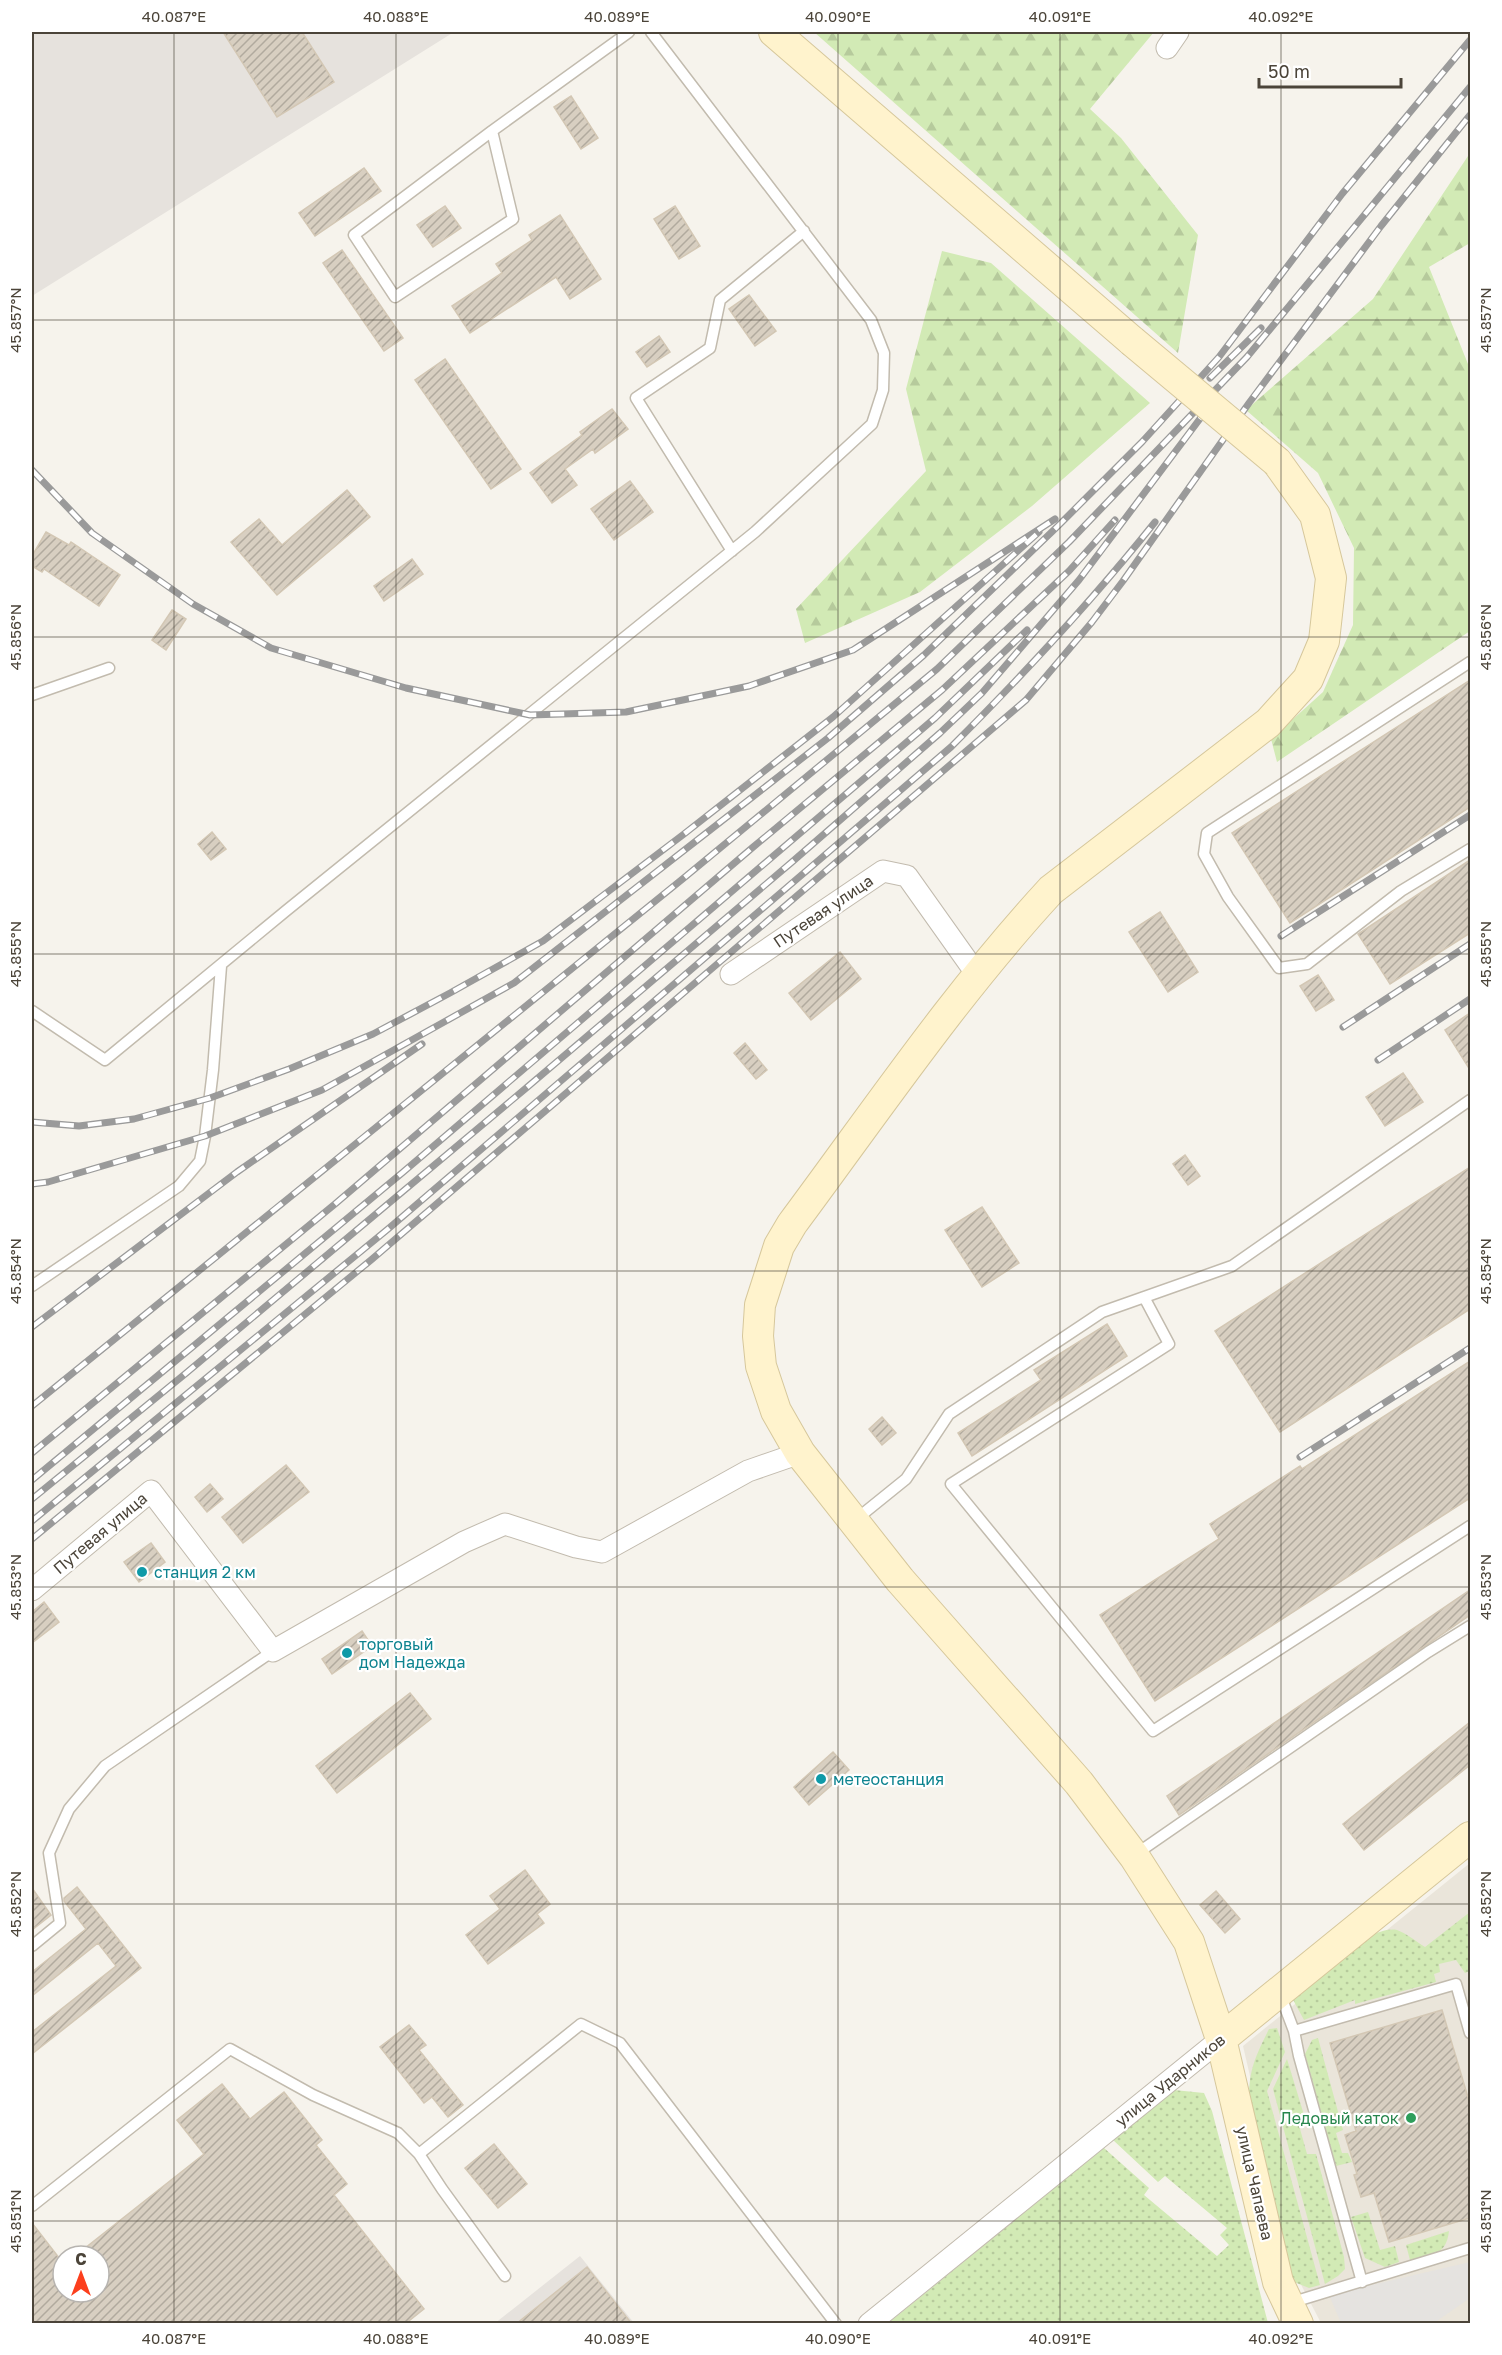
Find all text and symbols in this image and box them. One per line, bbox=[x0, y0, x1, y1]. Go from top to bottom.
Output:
text: 40.087°E bbox=[142, 7, 206, 25]
text: 40.088°E bbox=[363, 7, 429, 25]
text: 40.089°E bbox=[584, 7, 650, 25]
text: 40.090°E bbox=[805, 7, 871, 25]
text: 40.091°E bbox=[1029, 7, 1091, 25]
text: 40.092°E bbox=[1248, 7, 1314, 25]
scale bar bbox=[1259, 51, 1402, 89]
text: 50 m bbox=[1268, 60, 1310, 82]
text: 45.857°N bbox=[6, 287, 24, 353]
text: 45.857°N bbox=[1476, 287, 1494, 353]
text: 45.856°N bbox=[6, 604, 24, 670]
text: 45.856°N bbox=[1476, 604, 1494, 670]
street label: Путевая улица bbox=[769, 870, 877, 952]
text: 45.855°N bbox=[6, 921, 24, 987]
text: 45.855°N bbox=[1476, 921, 1494, 987]
text: 45.854°N bbox=[6, 1238, 24, 1304]
text: 45.854°N bbox=[1476, 1238, 1494, 1304]
street label: Путевая улица bbox=[49, 1488, 151, 1578]
text: 45.853°N bbox=[6, 1554, 24, 1620]
text: 45.853°N bbox=[1476, 1554, 1494, 1620]
place label: станция 2 км bbox=[154, 1562, 256, 1582]
marker: станция 2 км bbox=[135, 1565, 149, 1579]
place label: торговый дом Надежда bbox=[359, 1634, 465, 1672]
marker: торговый дом Надежда bbox=[340, 1646, 354, 1660]
place label: метеостанция bbox=[833, 1769, 944, 1789]
marker: метеостанция bbox=[814, 1772, 828, 1786]
text: 45.852°N bbox=[6, 1871, 24, 1937]
text: 45.852°N bbox=[1476, 1871, 1494, 1937]
street label: улица Ударников bbox=[1111, 2029, 1229, 2131]
place label: Ледовый каток bbox=[1280, 2108, 1399, 2128]
marker: Ледовый каток bbox=[1404, 2111, 1418, 2125]
street label: улица Чапаева bbox=[1232, 2124, 1278, 2242]
text: 45.851°N bbox=[6, 2189, 24, 2253]
text: 45.851°N bbox=[1476, 2189, 1494, 2253]
north arrow bbox=[51, 2244, 111, 2304]
text: С bbox=[75, 2249, 87, 2269]
text: 40.087°E bbox=[142, 2329, 206, 2347]
text: 40.088°E bbox=[363, 2329, 429, 2347]
text: 40.089°E bbox=[584, 2329, 650, 2347]
text: 40.090°E bbox=[805, 2329, 871, 2347]
text: 40.091°E bbox=[1029, 2329, 1091, 2347]
text: 40.092°E bbox=[1248, 2329, 1314, 2347]

